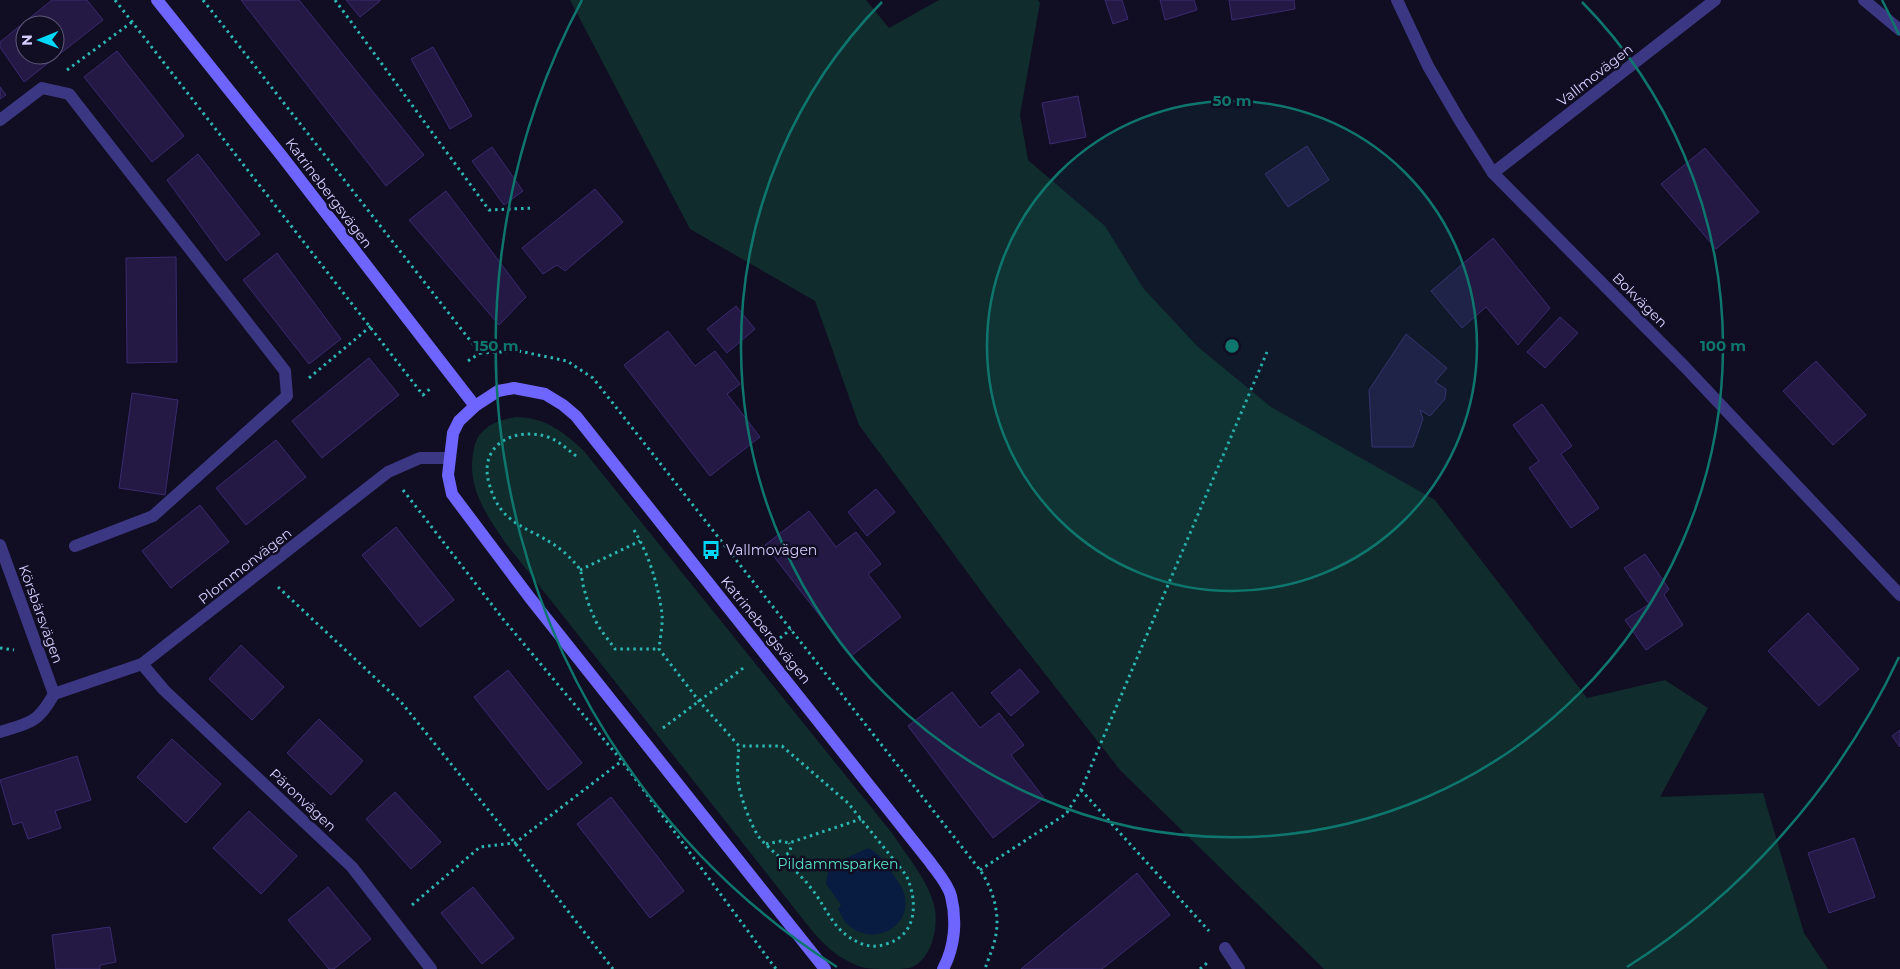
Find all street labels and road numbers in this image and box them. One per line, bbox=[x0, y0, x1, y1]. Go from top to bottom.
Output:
street label: Vallmovägen bbox=[1553, 40, 1637, 110]
street label: Katrinebergsvägen bbox=[282, 134, 376, 252]
street label: Bokvägen bbox=[1609, 269, 1671, 331]
street label: Plommonvägen bbox=[195, 524, 295, 608]
street label: Körsbärsvägen bbox=[15, 562, 67, 666]
street label: Katrinebergsvägen bbox=[717, 572, 815, 688]
street label: Päronvägen bbox=[266, 765, 340, 835]

